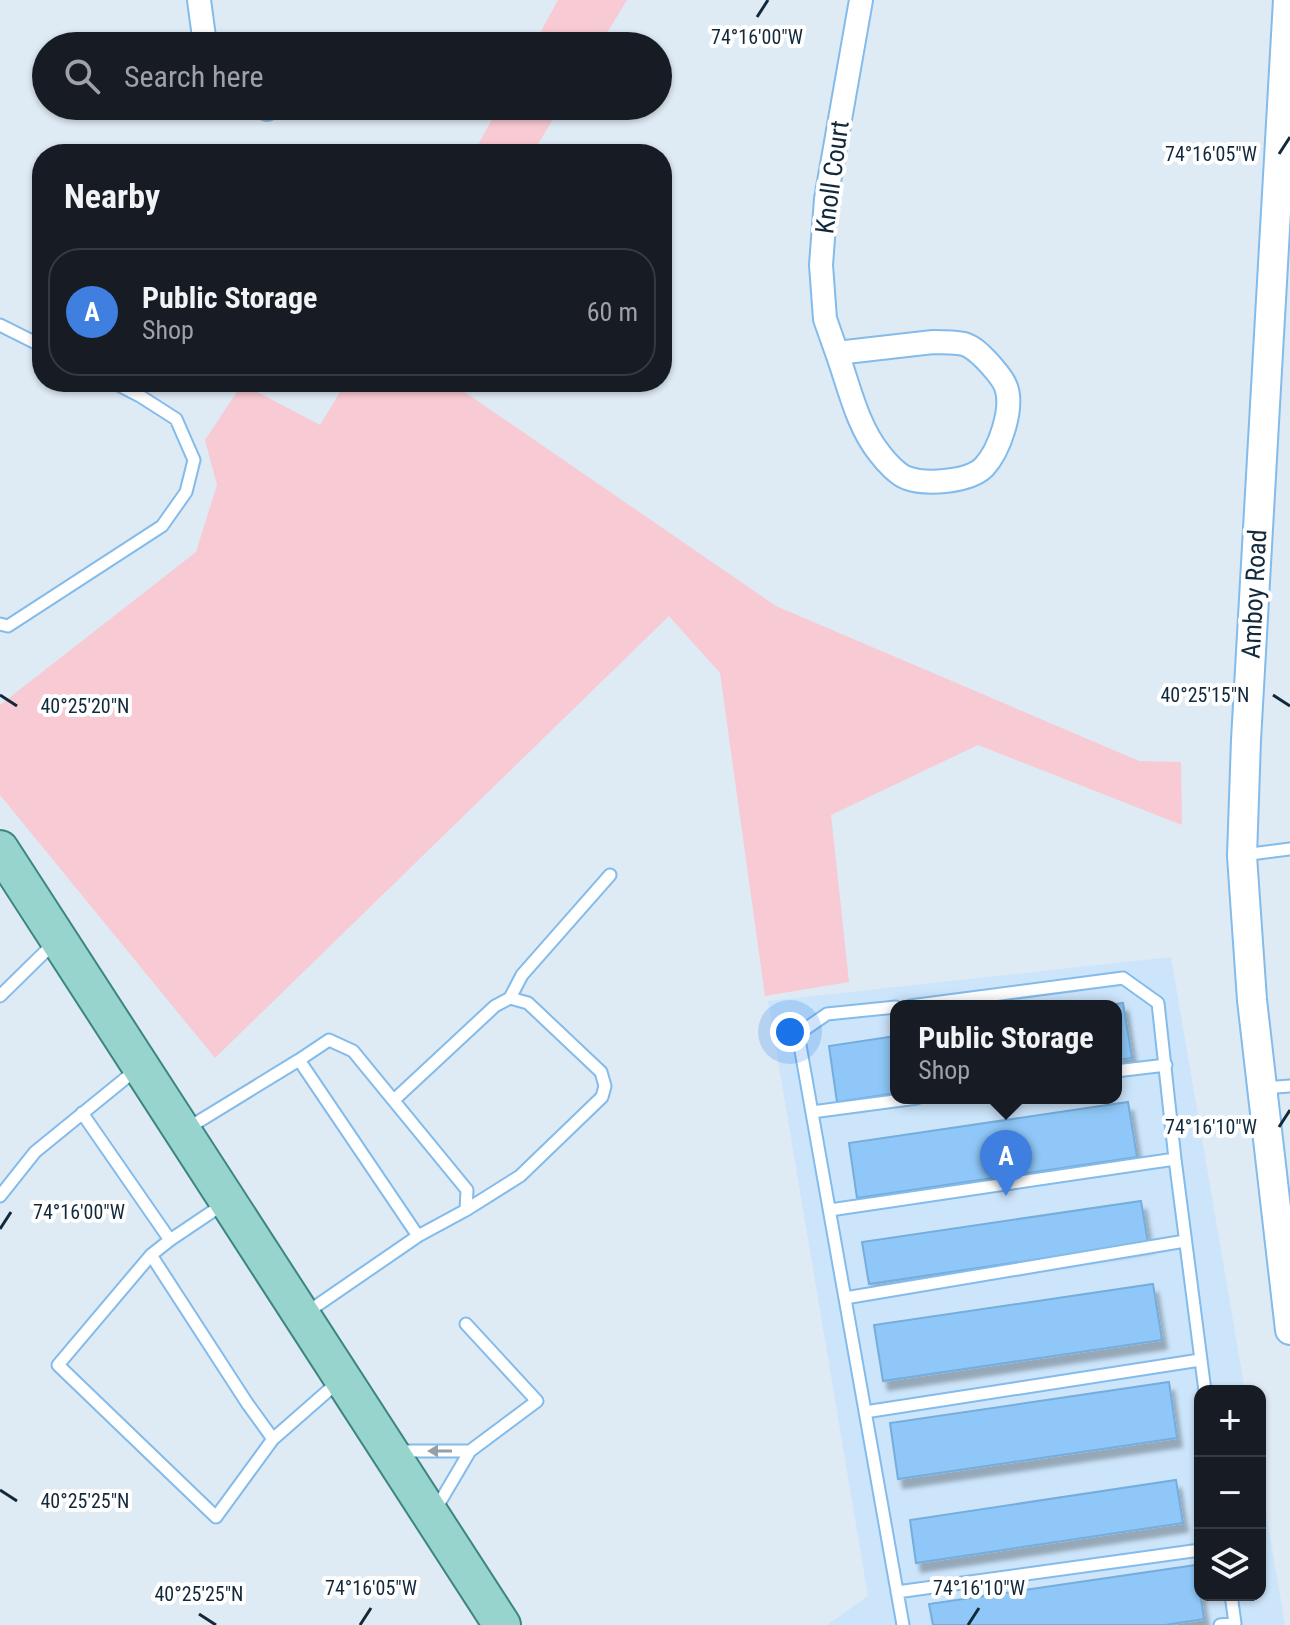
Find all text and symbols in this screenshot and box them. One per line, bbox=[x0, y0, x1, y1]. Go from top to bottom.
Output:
text: 74°16'00"W bbox=[711, 25, 803, 49]
search box bbox=[32, 32, 672, 120]
icon: search bbox=[60, 54, 104, 98]
text: Search here bbox=[124, 59, 264, 94]
street label: Knoll Court bbox=[809, 118, 855, 236]
text: 74°16'05"W bbox=[1165, 142, 1257, 166]
text: Nearby bbox=[64, 176, 160, 216]
text: Public Storage bbox=[142, 280, 317, 315]
text: A bbox=[84, 297, 100, 327]
text: 60 m bbox=[587, 297, 638, 327]
text: Shop bbox=[142, 315, 194, 345]
street label: Amboy Road bbox=[1236, 529, 1272, 659]
text: 40°25'15"N bbox=[1160, 683, 1250, 707]
text: 40°25'20"N bbox=[40, 694, 130, 718]
popup bbox=[890, 1000, 1122, 1104]
your location bbox=[770, 1012, 810, 1052]
text: Public Storage bbox=[918, 1020, 1094, 1055]
text: Shop bbox=[918, 1055, 970, 1085]
text: 74°16'10"W bbox=[1165, 1115, 1257, 1139]
pin: A bbox=[980, 1130, 1032, 1196]
text: 74°16'00"W bbox=[33, 1200, 125, 1224]
map controls bbox=[1194, 1385, 1266, 1601]
button: + bbox=[1194, 1385, 1266, 1457]
one-way arrow bbox=[427, 1445, 452, 1457]
button: − bbox=[1194, 1457, 1266, 1529]
text: 40°25'25"N bbox=[40, 1489, 130, 1513]
button: layers bbox=[1194, 1529, 1266, 1601]
text: 74°16'05"W bbox=[325, 1576, 417, 1600]
text: 74°16'10"W bbox=[933, 1576, 1025, 1600]
text: 40°25'25"N bbox=[154, 1582, 244, 1606]

